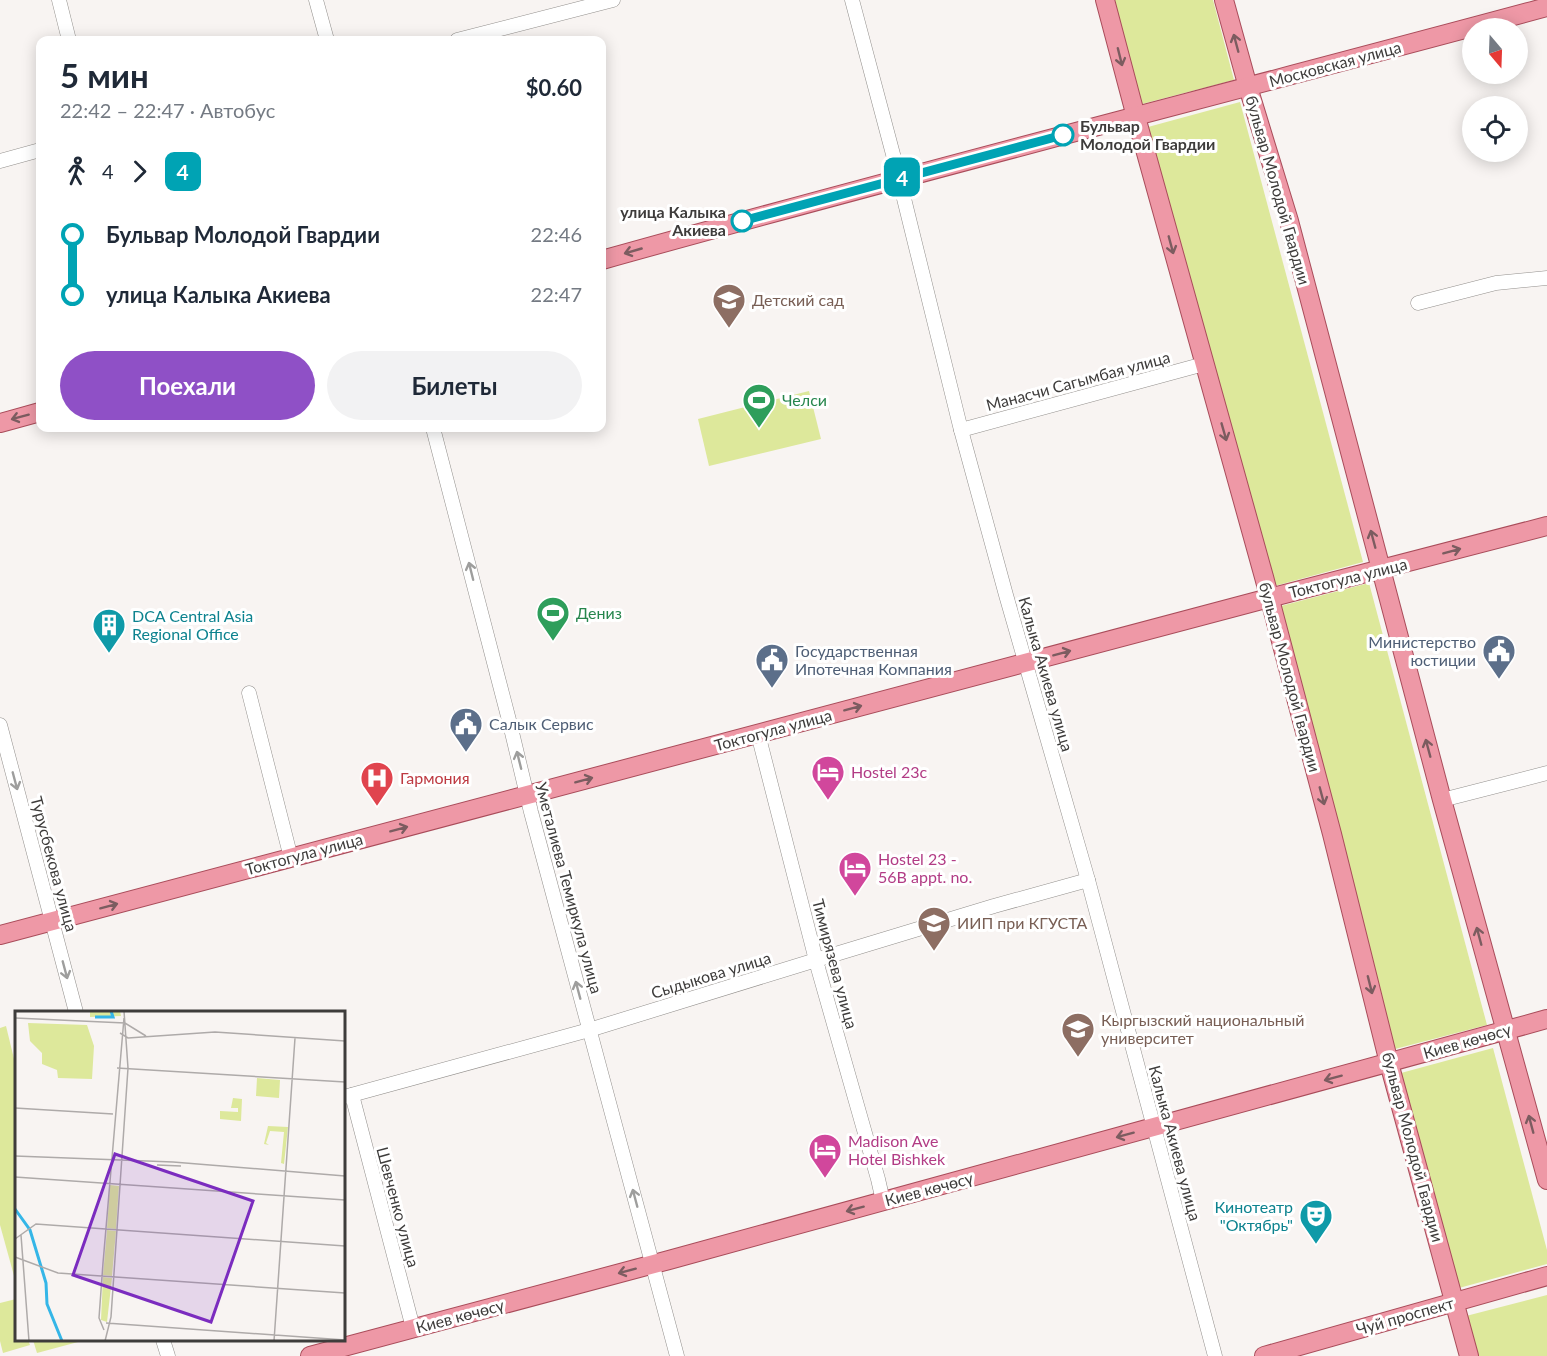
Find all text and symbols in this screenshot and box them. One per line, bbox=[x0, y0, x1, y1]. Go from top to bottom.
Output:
north arrow bbox=[1462, 18, 1528, 84]
map controls bbox=[1462, 18, 1528, 162]
one-way arrow bbox=[1230, 34, 1241, 53]
street label: Московская улица bbox=[1267, 37, 1403, 90]
one-way arrow bbox=[1115, 47, 1127, 66]
text: 5 мин bbox=[60, 55, 149, 95]
text: $0.60 bbox=[526, 74, 582, 101]
street label: бульвар Молодой Гвардии bbox=[1242, 93, 1315, 287]
button: locate bbox=[1462, 96, 1528, 162]
text: 22:42 – 22:47 · Автобус bbox=[60, 98, 275, 122]
place label: Бульвар Молодой Гвардии bbox=[1080, 116, 1215, 153]
marker: Бульвар Молодой Гвардии bbox=[1052, 124, 1074, 146]
icon: walk bbox=[60, 155, 93, 188]
icon: forward bbox=[123, 155, 156, 188]
line badge: 4 bbox=[882, 158, 922, 196]
text: 4 bbox=[102, 159, 114, 183]
text: 4 bbox=[177, 159, 189, 184]
text: 4 bbox=[896, 165, 908, 190]
place label: улица Калыка Акиева bbox=[620, 202, 726, 239]
marker: улица Калыка Акиева bbox=[731, 210, 753, 232]
text: Бульвар Молодой Гвардии bbox=[106, 221, 380, 248]
text: 22:46 bbox=[531, 222, 582, 246]
one-way arrow bbox=[1166, 235, 1177, 254]
one-way arrow bbox=[624, 246, 643, 257]
text: улица Калыка Акиева bbox=[106, 281, 331, 308]
text: 22:47 bbox=[531, 282, 582, 306]
school or university icon: Детский сад bbox=[711, 282, 747, 329]
place label: Детский сад bbox=[752, 290, 844, 309]
street label: Манасчи Сагымбая улица bbox=[984, 347, 1172, 414]
button: Поехали bbox=[60, 351, 315, 420]
button: Билеты bbox=[327, 351, 582, 420]
sports icon: Челси bbox=[741, 382, 777, 429]
place label: Челси bbox=[782, 390, 827, 409]
one-way arrow bbox=[11, 412, 30, 424]
one-way arrow bbox=[1219, 422, 1230, 441]
one-way arrow bbox=[1366, 530, 1378, 549]
one-way arrow bbox=[1442, 544, 1461, 556]
street label: Токтогула улица bbox=[1287, 554, 1409, 601]
one-way arrow bbox=[464, 562, 476, 581]
street label: бульвар Молодой Гвардии bbox=[1256, 580, 1325, 774]
street label: Калыка Акиева улица bbox=[1015, 594, 1078, 753]
sports icon: Дениз bbox=[535, 595, 571, 642]
place label: Дениз bbox=[576, 603, 622, 622]
place label: DCA Central Asia Regional Office bbox=[132, 606, 253, 643]
building icon: DCA Central Asia Regional Office bbox=[91, 607, 127, 654]
place label: Министерство юстиции bbox=[1368, 632, 1476, 669]
public building icon: Министерство юстиции bbox=[1481, 633, 1517, 680]
place label: Государственная Ипотечная Компания bbox=[795, 641, 952, 678]
public building icon: Государственная Ипотечная Компания bbox=[754, 642, 790, 689]
one-way arrow bbox=[1052, 647, 1071, 659]
one-way arrow bbox=[843, 702, 862, 714]
street label: Токтогула улица bbox=[712, 705, 834, 754]
public building icon: Салык Сервис bbox=[448, 706, 484, 753]
place label: Салык Сервис bbox=[489, 714, 594, 733]
one-way arrow bbox=[1422, 739, 1434, 758]
one-way arrow bbox=[512, 751, 524, 770]
hotel icon: Hostel 23c bbox=[810, 754, 846, 801]
hospital icon: Гармония bbox=[359, 760, 395, 807]
place label: Hostel 23c bbox=[851, 762, 928, 781]
place label: Гармония bbox=[400, 768, 470, 787]
one-way arrow bbox=[10, 771, 21, 790]
one-way arrow bbox=[574, 774, 593, 786]
street label: Уметалиева Темиркула улица bbox=[532, 780, 607, 996]
one-way arrow bbox=[1317, 786, 1328, 805]
street label: Турусбекова улица bbox=[27, 794, 82, 934]
one-way arrow bbox=[389, 823, 408, 835]
street label: Токтогула улица bbox=[243, 829, 365, 878]
place label: Hostel 23 - 56B appt. no. bbox=[878, 849, 972, 886]
hotel icon: Hostel 23 - 56B appt. no. bbox=[837, 850, 873, 897]
street label: Тимирязева улица bbox=[809, 897, 862, 1031]
one-way arrow bbox=[99, 899, 118, 911]
school or university icon: ИИП при КГУСТА bbox=[916, 905, 952, 952]
place label: ИИП при КГУСТА bbox=[957, 913, 1088, 932]
one-way arrow bbox=[1473, 927, 1485, 946]
street label: Сыдыкова улица bbox=[649, 947, 773, 1002]
one-way arrow bbox=[60, 960, 71, 979]
one-way arrow bbox=[1364, 975, 1376, 994]
one-way arrow bbox=[572, 980, 584, 999]
place label: Кыргызский национальный университет bbox=[1101, 1010, 1305, 1047]
inset map bbox=[15, 1011, 345, 1341]
school or university icon: Кыргызский национальный университет bbox=[1060, 1011, 1096, 1058]
street label: Киев көчөсү bbox=[1421, 1019, 1514, 1062]
street label: бульвар Молодой Гвардии bbox=[1379, 1050, 1448, 1244]
street label: Калыка Акиева улица bbox=[1146, 1063, 1205, 1223]
one-way arrow bbox=[1324, 1073, 1343, 1084]
one-way arrow bbox=[1525, 1115, 1537, 1134]
one-way arrow bbox=[1115, 1130, 1134, 1141]
place label: Madison Ave Hotel Bishkek bbox=[848, 1131, 946, 1168]
hotel icon: Madison Ave Hotel Bishkek bbox=[807, 1132, 843, 1179]
street label: Шевченко улица bbox=[373, 1145, 424, 1269]
street label: Киев көчөсү bbox=[883, 1167, 976, 1209]
one-way arrow bbox=[628, 1189, 640, 1208]
place label: Кинотеатр "Октябрь" bbox=[1214, 1197, 1293, 1234]
theatre icon: Кинотеатр "Октябрь" bbox=[1298, 1198, 1334, 1245]
one-way arrow bbox=[846, 1203, 865, 1215]
one-way arrow bbox=[618, 1266, 637, 1277]
street label: Чуй проспект bbox=[1354, 1293, 1456, 1338]
street label: Киев көчөсү bbox=[414, 1294, 507, 1336]

